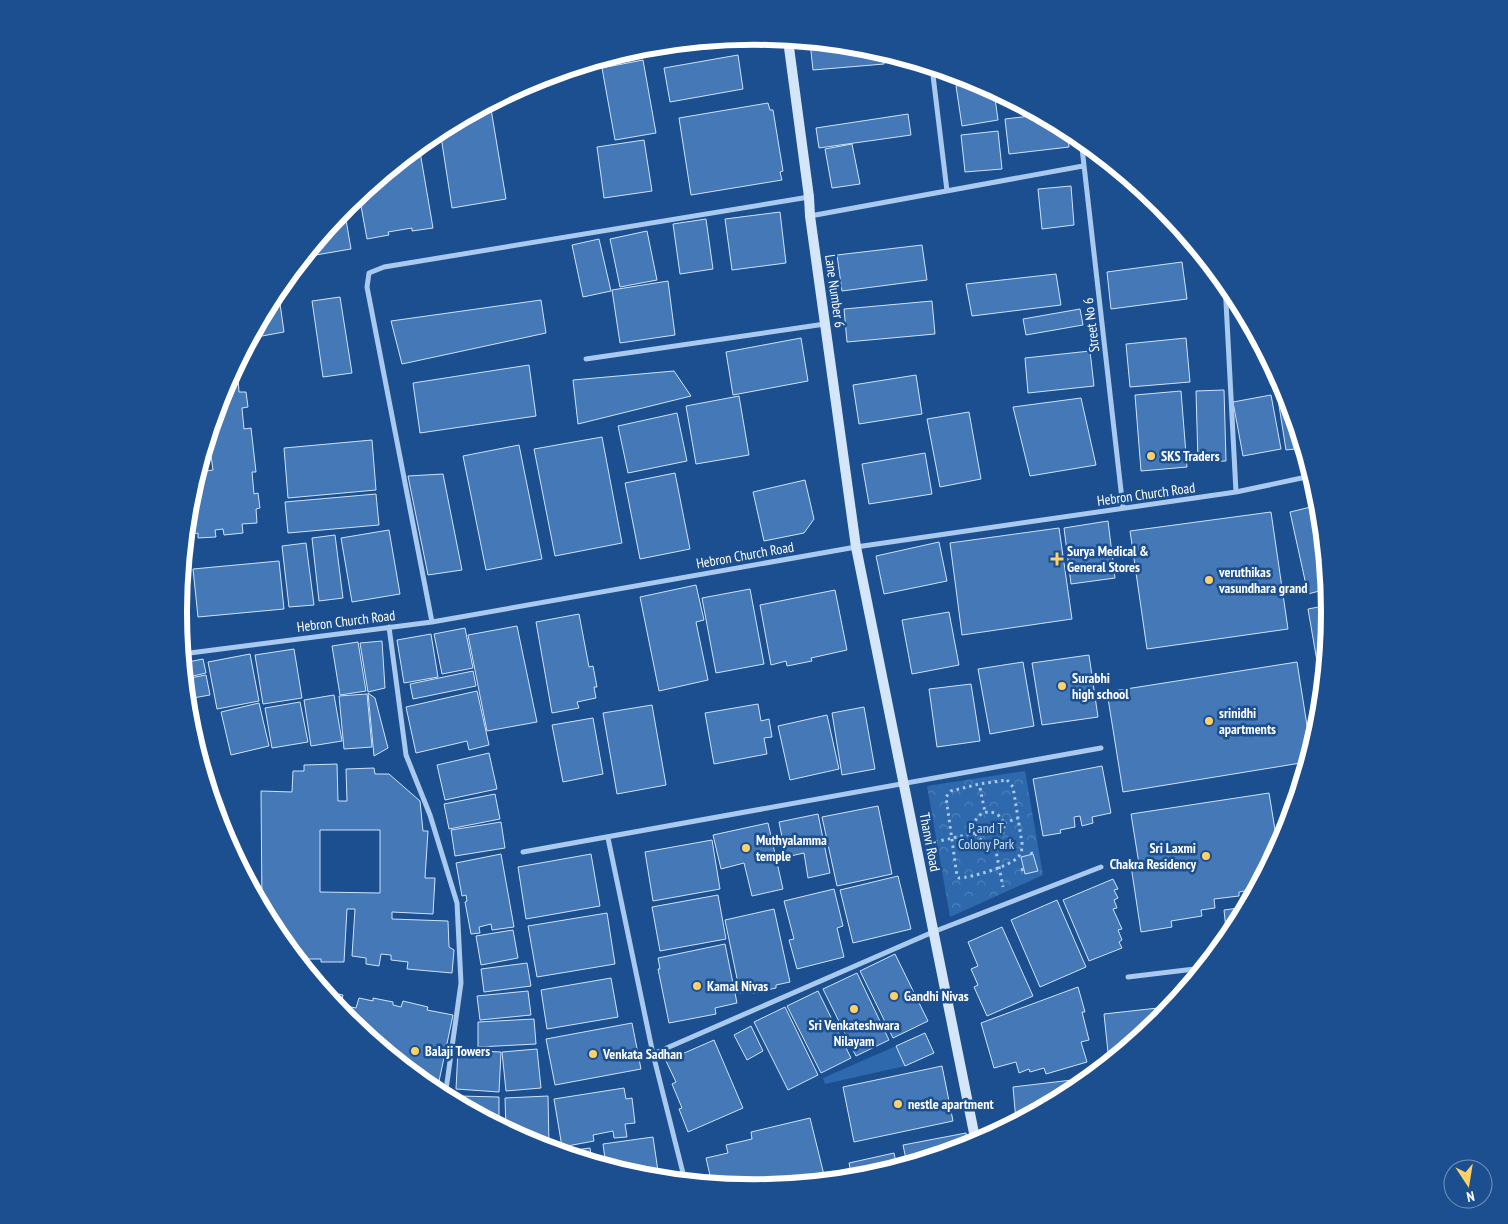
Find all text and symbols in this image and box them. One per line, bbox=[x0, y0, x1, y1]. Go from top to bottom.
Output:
street label: Lane Number 6 bbox=[821, 253, 849, 329]
street label: Street No 6 bbox=[1079, 297, 1103, 353]
place label: SKS Traders bbox=[1161, 447, 1220, 465]
marker: SKS Traders bbox=[1145, 450, 1157, 462]
street label: Hebron Church Road bbox=[1096, 478, 1196, 510]
street label: Hebron Church Road bbox=[695, 538, 795, 572]
place label: Surya Medical & General Stores bbox=[1067, 542, 1149, 576]
marker: Surya Medical & General Stores bbox=[1051, 553, 1063, 565]
place label: veruthikas vasundhara grand bbox=[1218, 563, 1307, 597]
marker: veruthikas vasundhara grand bbox=[1203, 574, 1215, 586]
street label: Hebron Church Road bbox=[296, 606, 396, 636]
place label: Surabhi high school bbox=[1072, 669, 1129, 703]
marker: Surabhi high school bbox=[1056, 680, 1068, 692]
place label: srinidhi apartments bbox=[1219, 704, 1276, 738]
marker: srinidhi apartments bbox=[1203, 715, 1215, 727]
street label: Thanvi Road bbox=[915, 811, 945, 873]
park label: P and T Colony Park bbox=[958, 819, 1015, 853]
place label: Muthyalamma temple bbox=[756, 831, 827, 865]
place label: Sri Laxmi Chakra Residency bbox=[1110, 839, 1196, 873]
marker: Muthyalamma temple bbox=[740, 842, 752, 854]
marker: Sri Laxmi Chakra Residency bbox=[1200, 850, 1212, 862]
place label: Kamal Nivas bbox=[707, 977, 768, 995]
marker: Kamal Nivas bbox=[691, 980, 703, 992]
place label: Gandhi Nivas bbox=[904, 987, 969, 1005]
marker: Gandhi Nivas bbox=[888, 990, 900, 1002]
marker: Sri Venkateshwara Nilayam bbox=[848, 1003, 860, 1015]
place label: Sri Venkateshwara Nilayam bbox=[808, 1016, 900, 1050]
place label: Balaji Towers bbox=[425, 1042, 490, 1060]
marker: Balaji Towers bbox=[409, 1045, 421, 1057]
place label: Venkata Sadhan bbox=[602, 1045, 682, 1063]
marker: Venkata Sadhan bbox=[587, 1048, 599, 1060]
place label: nestle apartment bbox=[908, 1095, 994, 1113]
marker: nestle apartment bbox=[892, 1098, 904, 1110]
north arrow bbox=[1443, 1159, 1493, 1209]
text: N bbox=[1465, 1187, 1476, 1206]

